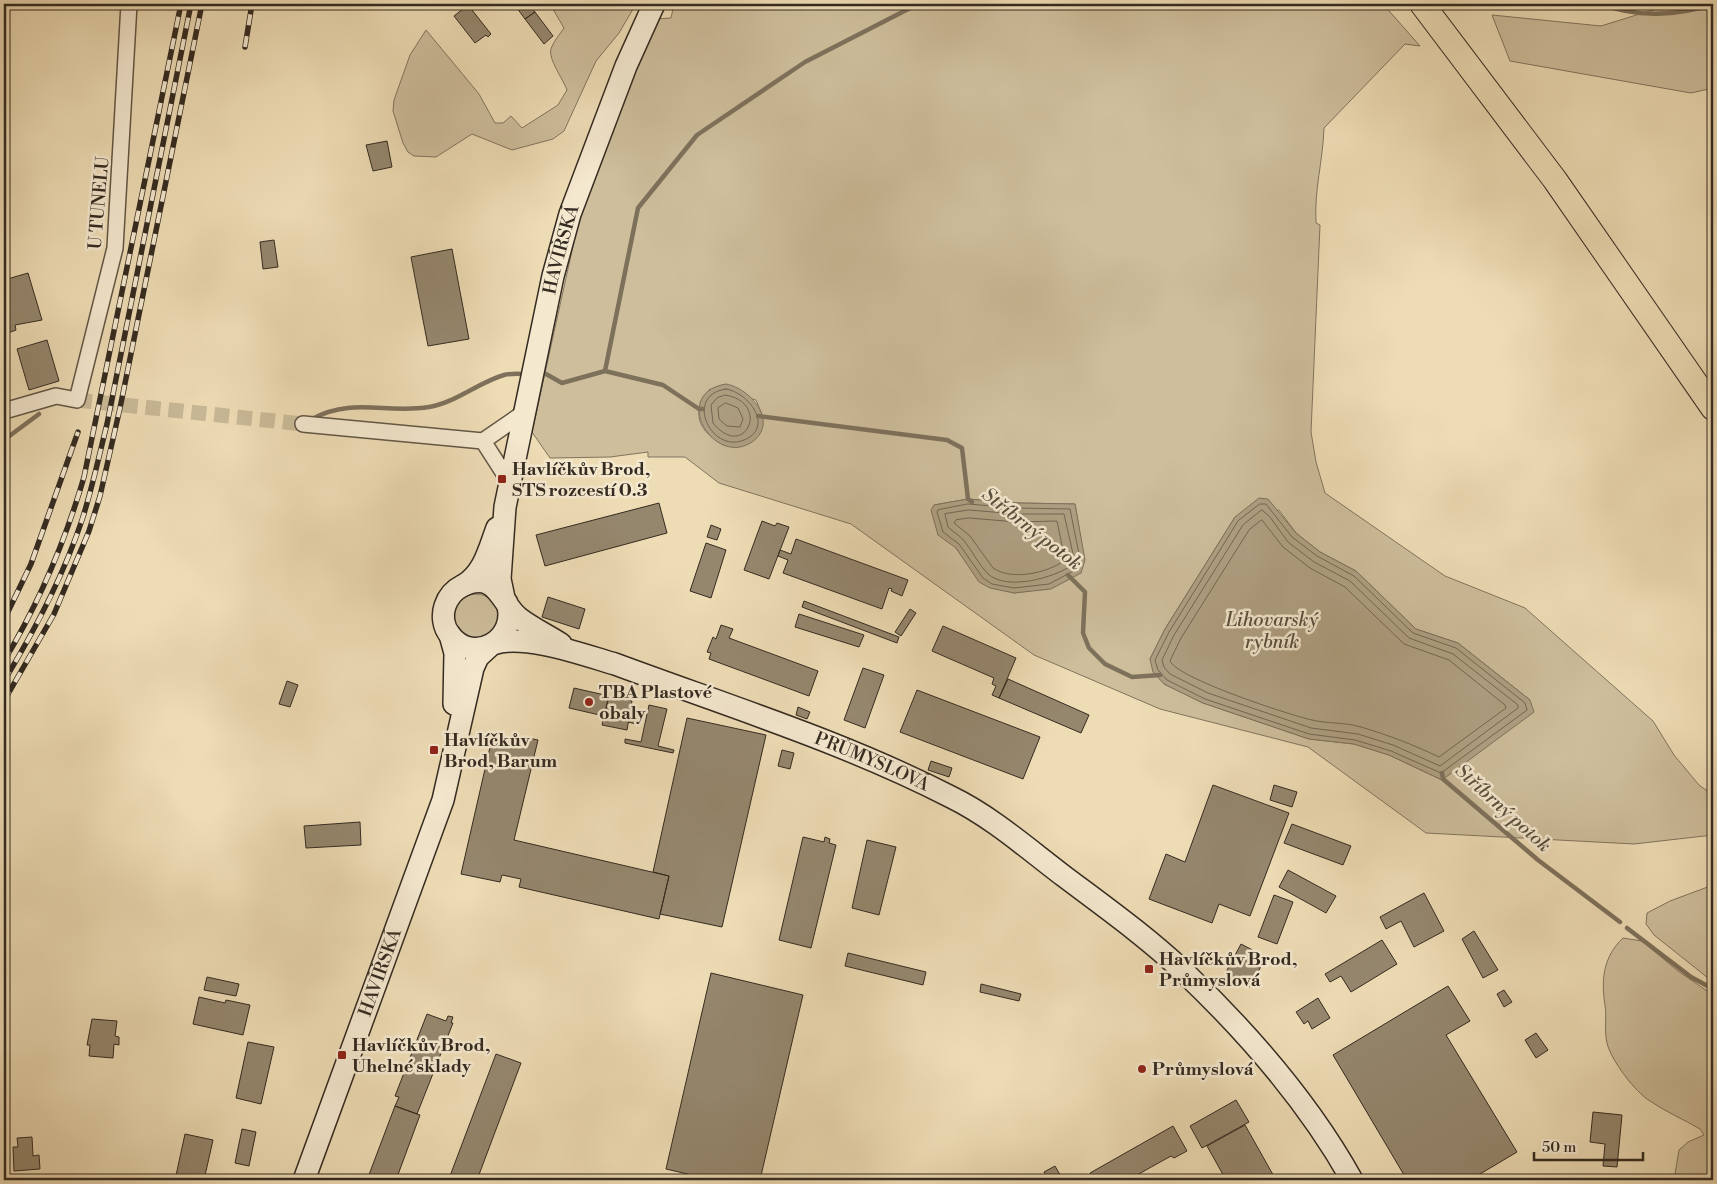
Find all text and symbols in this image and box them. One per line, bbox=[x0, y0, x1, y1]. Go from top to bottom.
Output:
street label: U TUNELU bbox=[83, 155, 115, 251]
street label: HAVÍŘSKÁ bbox=[538, 201, 584, 296]
place label: Havlíčkův Brod, STS rozcestí 0.3 bbox=[512, 458, 650, 502]
marker: Havlíčkův Brod, STS rozcestí 0.3 bbox=[496, 473, 508, 485]
water label: Stříbrný potok bbox=[977, 482, 1087, 576]
water label: Lihovarský rybník bbox=[1225, 608, 1319, 654]
place label: TBA Plastové obaly bbox=[599, 681, 712, 725]
marker: TBA Plastové obaly bbox=[583, 696, 595, 708]
street label: PRŮMYSLOVÁ bbox=[811, 726, 934, 796]
place label: Havlíčkův Brod, Barum bbox=[444, 729, 558, 773]
marker: Havlíčkův Brod, Barum bbox=[428, 744, 440, 756]
water label: Stříbrný potok bbox=[1450, 759, 1556, 857]
street label: HAVÍŘSKÁ bbox=[353, 925, 407, 1020]
place label: Havlíčkův Brod, Průmyslová bbox=[1159, 948, 1297, 992]
marker: Havlíčkův Brod, Průmyslová bbox=[1143, 963, 1155, 975]
place label: Havlíčkův Brod, Uhelné sklady bbox=[352, 1034, 490, 1078]
marker: Havlíčkův Brod, Uhelné sklady bbox=[336, 1049, 348, 1061]
place label: Průmyslová bbox=[1152, 1058, 1254, 1081]
marker: Průmyslová bbox=[1136, 1063, 1148, 1075]
scale bar bbox=[1534, 1129, 1643, 1161]
text: 50 m bbox=[1542, 1138, 1576, 1157]

